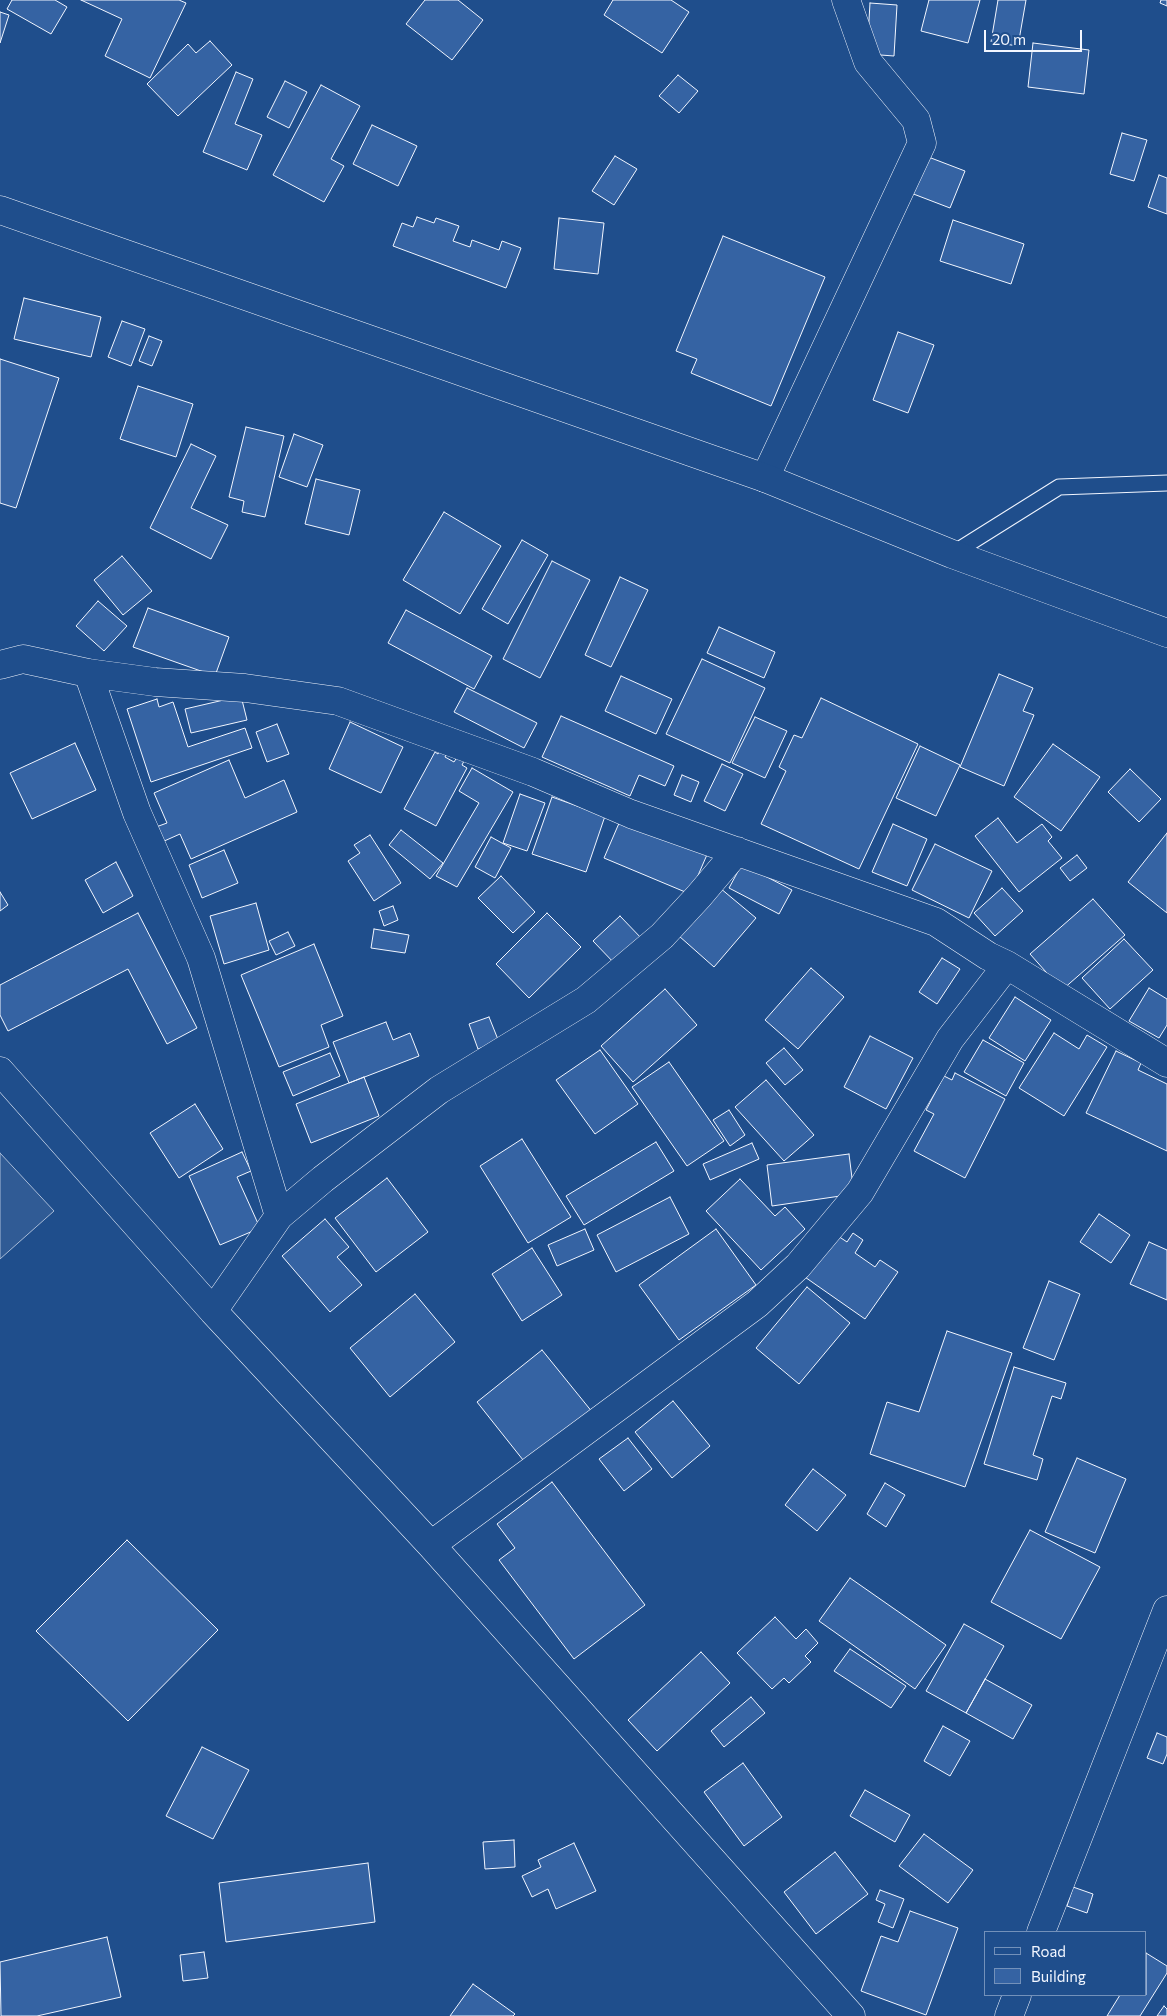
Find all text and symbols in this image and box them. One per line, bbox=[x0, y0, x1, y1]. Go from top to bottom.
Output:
scale bar bbox=[987, 20, 1084, 52]
text: 20 m bbox=[992, 30, 1026, 48]
legend bbox=[984, 1931, 1147, 1996]
text: Road bbox=[1031, 1942, 1066, 1960]
text: Building bbox=[1031, 1967, 1086, 1985]

